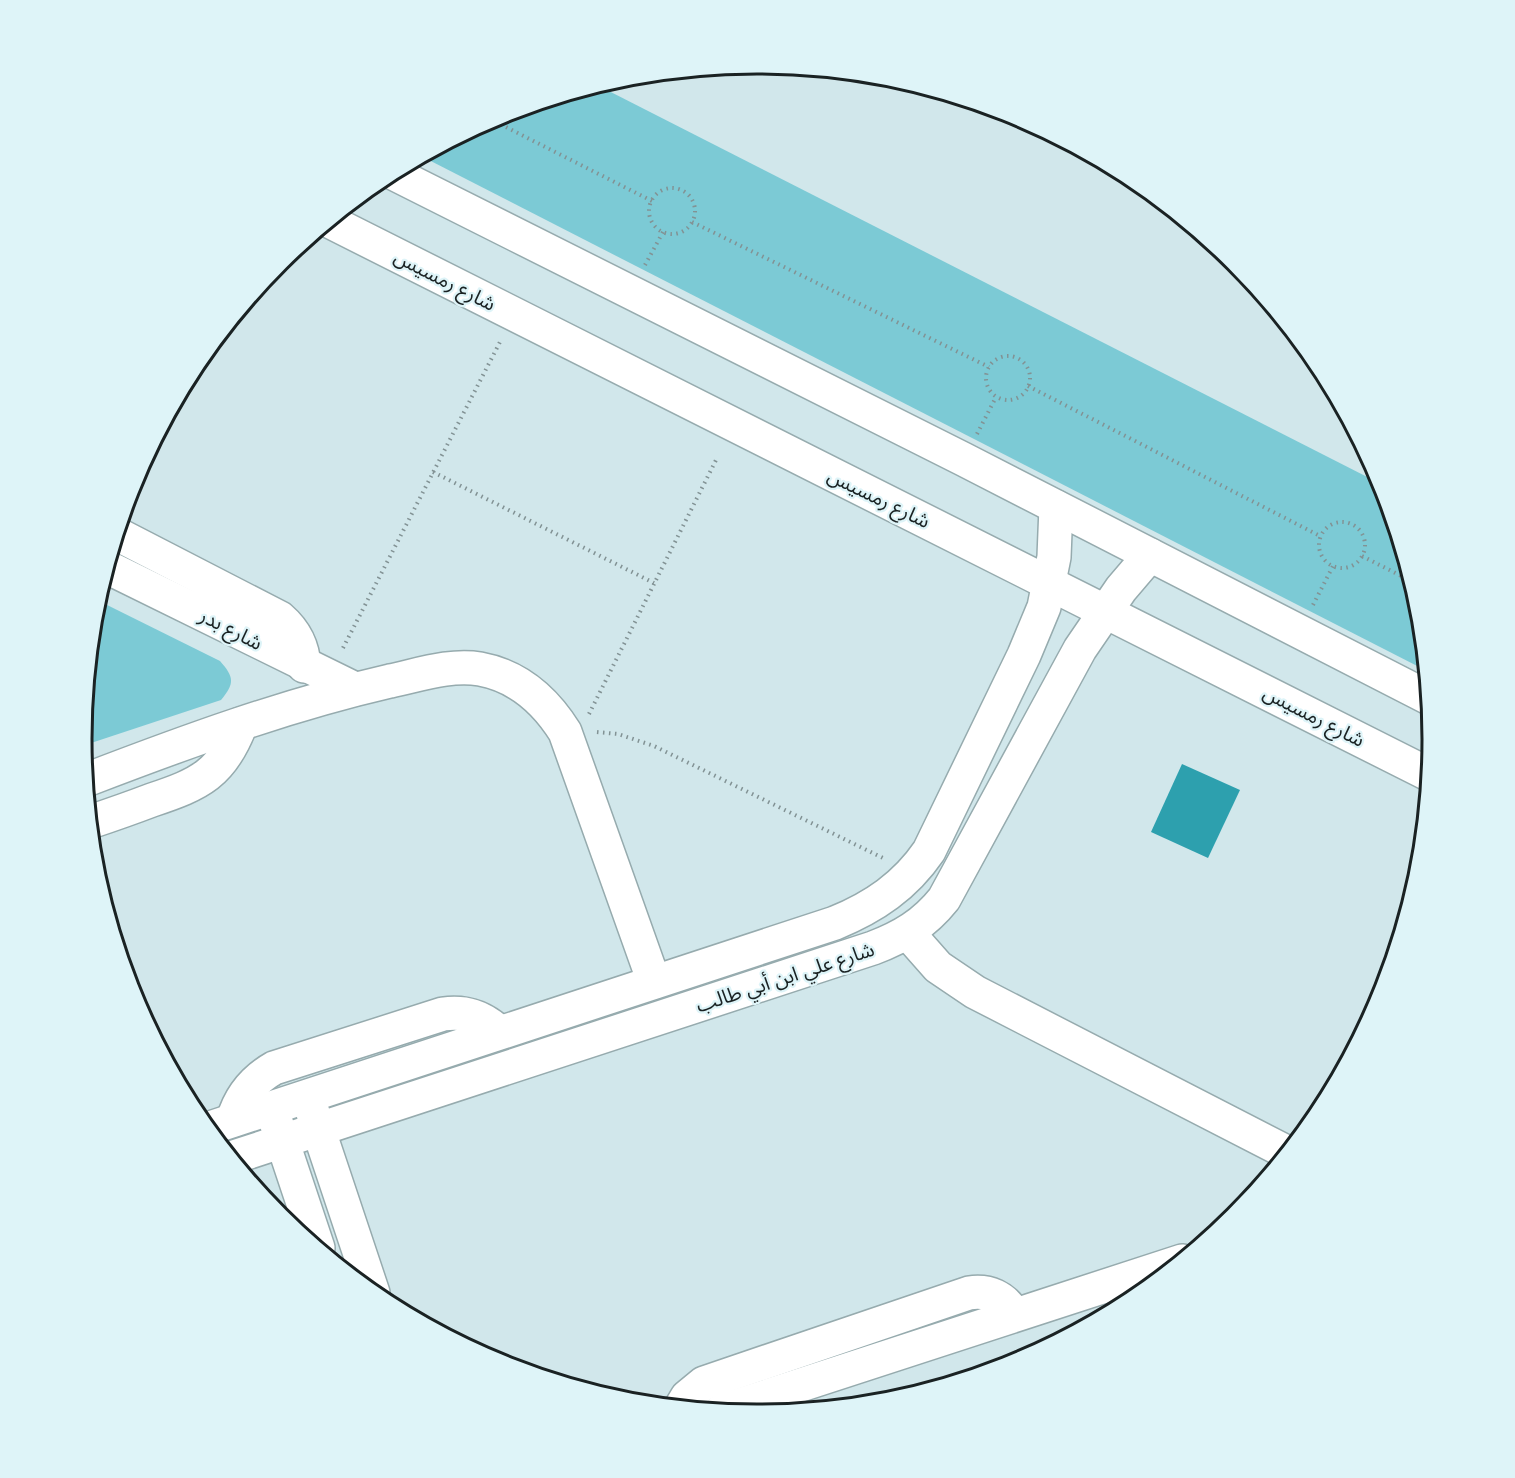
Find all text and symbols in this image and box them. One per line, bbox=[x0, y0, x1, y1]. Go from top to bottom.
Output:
street label: شارع رمسيس bbox=[389, 244, 500, 319]
street label: شارع رمسيس bbox=[823, 463, 934, 536]
street label: شارع بدر bbox=[193, 603, 266, 658]
street label: شارع رمسيس bbox=[1258, 680, 1369, 755]
street label: شارع علي ابن أبي طالب bbox=[693, 937, 878, 1021]

